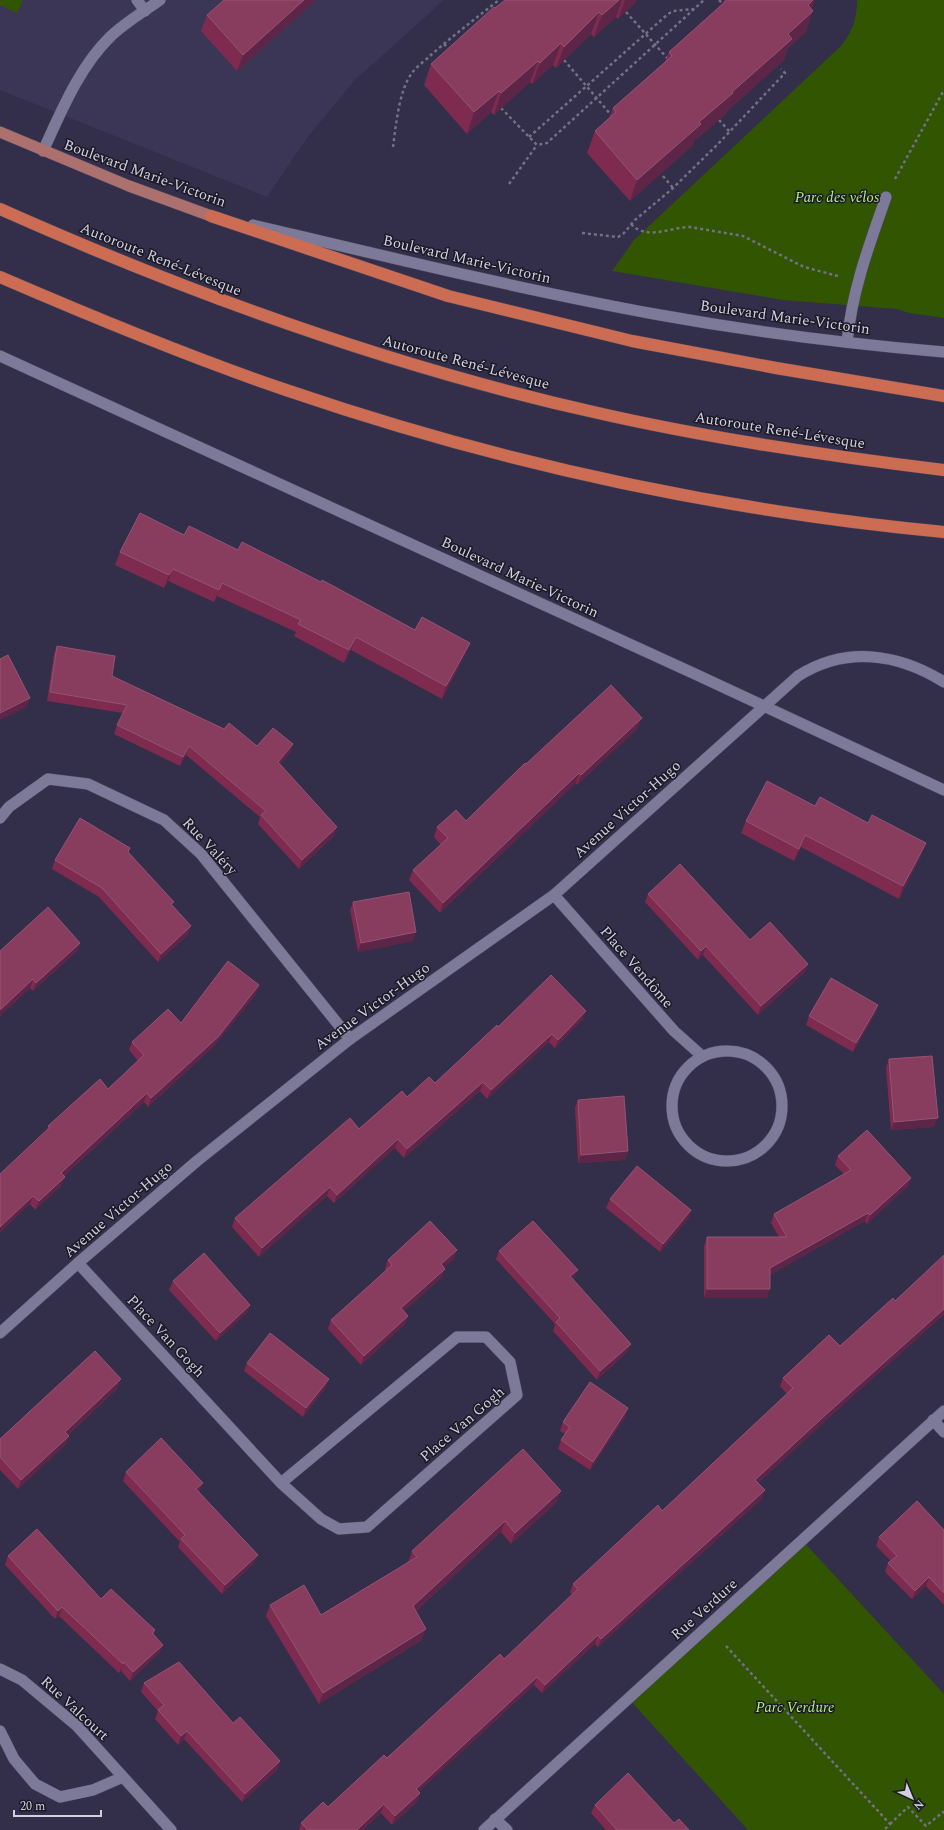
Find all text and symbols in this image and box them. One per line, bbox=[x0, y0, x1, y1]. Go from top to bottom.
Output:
street label: Boulevard Marie-Victorin bbox=[60, 133, 230, 214]
park label: Parc des vélos bbox=[795, 186, 880, 209]
street label: Autoroute René-Lévesque bbox=[77, 217, 245, 302]
street label: Boulevard Marie-Victorin bbox=[381, 229, 553, 290]
street label: Boulevard Marie-Victorin bbox=[698, 294, 872, 341]
street label: Autoroute René-Lévesque bbox=[380, 329, 552, 396]
street label: Autoroute René-Lévesque bbox=[693, 406, 867, 455]
street label: Boulevard Marie-Victorin bbox=[437, 531, 603, 624]
street label: Avenue Victor-Hugo bbox=[568, 755, 686, 864]
street label: Rue Valéry bbox=[177, 812, 243, 881]
street label: Place Vendôme bbox=[594, 921, 679, 1014]
street label: Avenue Victor-Hugo bbox=[310, 957, 435, 1056]
street label: Avenue Victor-Hugo bbox=[59, 1155, 178, 1263]
street label: Place Van Gogh bbox=[121, 1290, 210, 1383]
street label: Place Van Gogh bbox=[415, 1381, 510, 1468]
street label: Rue Verdure bbox=[666, 1573, 743, 1646]
street label: Rue Valcourt bbox=[35, 1671, 114, 1746]
park label: Parc Verdure bbox=[755, 1696, 835, 1719]
north arrow bbox=[892, 1778, 932, 1818]
scale bar bbox=[14, 1792, 101, 1818]
text: N bbox=[909, 1796, 928, 1814]
text: 20 m bbox=[20, 1797, 45, 1816]

